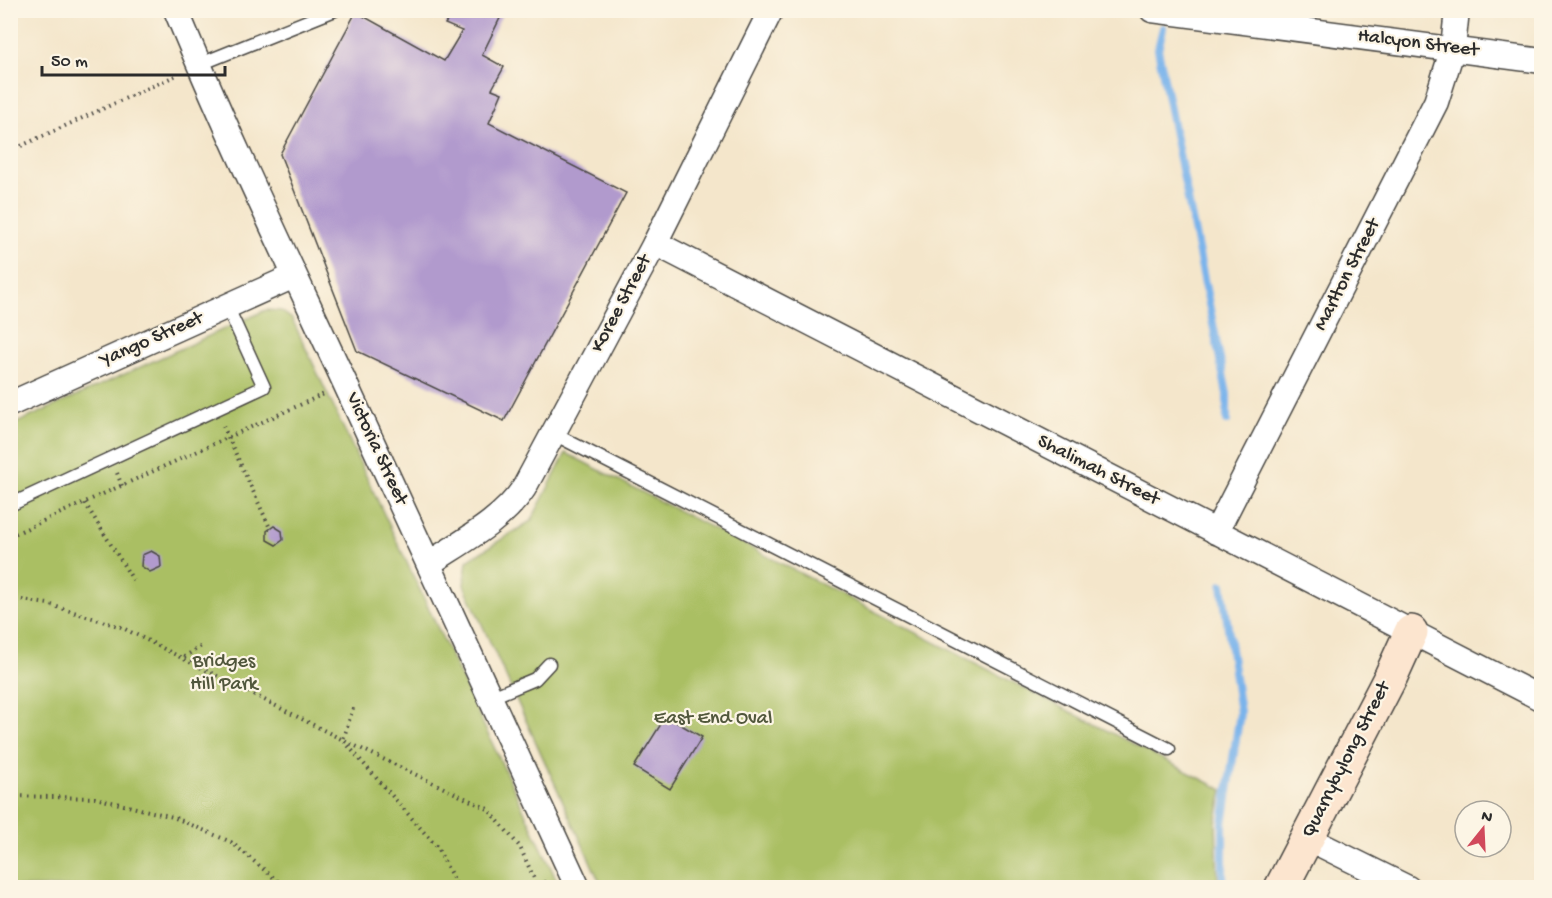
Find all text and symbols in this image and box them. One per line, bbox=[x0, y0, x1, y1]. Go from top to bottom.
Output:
street label: Halcyon Street bbox=[1356, 25, 1482, 63]
scale bar bbox=[42, 39, 225, 77]
text: 50 m bbox=[51, 52, 88, 73]
street label: Marlton Street bbox=[1310, 214, 1387, 335]
street label: Koree Street bbox=[587, 250, 658, 357]
street label: Yango Street bbox=[95, 306, 208, 374]
street label: Victoria Street bbox=[340, 388, 413, 511]
street label: Shalimah Street bbox=[1033, 430, 1165, 512]
park label: Bridges Hill Park bbox=[190, 651, 260, 697]
street label: Quarrybylong Street bbox=[1298, 676, 1397, 842]
park label: East End Oval bbox=[654, 708, 772, 731]
north arrow bbox=[1453, 799, 1513, 859]
text: N bbox=[1479, 807, 1495, 829]

